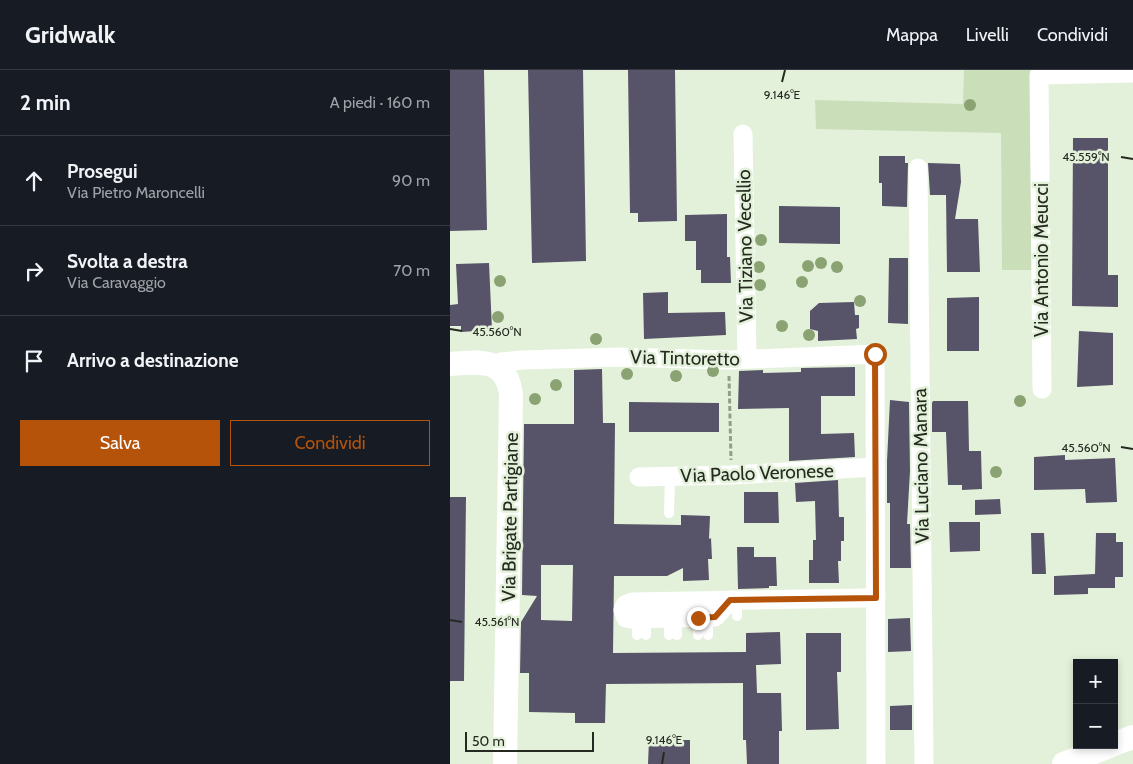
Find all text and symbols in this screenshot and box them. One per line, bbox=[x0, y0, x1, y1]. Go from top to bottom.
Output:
text: Gridwalk bbox=[25, 20, 115, 49]
text: Mappa bbox=[886, 24, 938, 46]
text: Livelli bbox=[966, 24, 1009, 46]
text: Condividi bbox=[1037, 24, 1108, 46]
text: 9.146°E bbox=[764, 87, 801, 102]
text: 2 min bbox=[20, 90, 71, 115]
text: A piedi · 160 m bbox=[330, 93, 430, 112]
text: 45.559°N bbox=[1062, 149, 1110, 164]
text: Prosegui bbox=[67, 160, 138, 183]
icon: ahead bbox=[20, 167, 48, 195]
street label: Via Tiziano Vecellio bbox=[732, 169, 758, 323]
text: 90 m bbox=[392, 171, 430, 190]
text: Via Pietro Maroncelli bbox=[67, 183, 205, 202]
street label: Via Antonio Meucci bbox=[1030, 183, 1053, 337]
text: Svolta a destra bbox=[67, 250, 188, 273]
icon: right bbox=[20, 257, 48, 285]
text: 70 m bbox=[393, 261, 430, 280]
text: Via Caravaggio bbox=[67, 273, 166, 292]
text: 45.560°N bbox=[472, 324, 522, 339]
route start bbox=[864, 343, 887, 366]
street label: Via Tintoretto bbox=[630, 346, 740, 370]
icon: arrive bbox=[20, 347, 48, 375]
text: Arrivo a destinazione bbox=[67, 349, 238, 372]
street label: Via Luciano Manara bbox=[908, 388, 934, 544]
button: Salva bbox=[20, 420, 220, 466]
button: Condividi bbox=[230, 420, 430, 466]
street label: Via Brigate Partigiane bbox=[497, 432, 523, 602]
text: 45.560°N bbox=[1061, 440, 1111, 455]
street label: Via Paolo Veronese bbox=[680, 459, 834, 487]
route end bbox=[687, 607, 710, 630]
text: 45.561°N bbox=[475, 614, 520, 629]
map controls bbox=[1073, 659, 1118, 749]
button: + bbox=[1073, 659, 1118, 704]
button: − bbox=[1073, 704, 1118, 749]
scale bar bbox=[465, 729, 594, 752]
text: 50 m bbox=[472, 732, 505, 750]
text: 9.146°E bbox=[646, 732, 683, 747]

